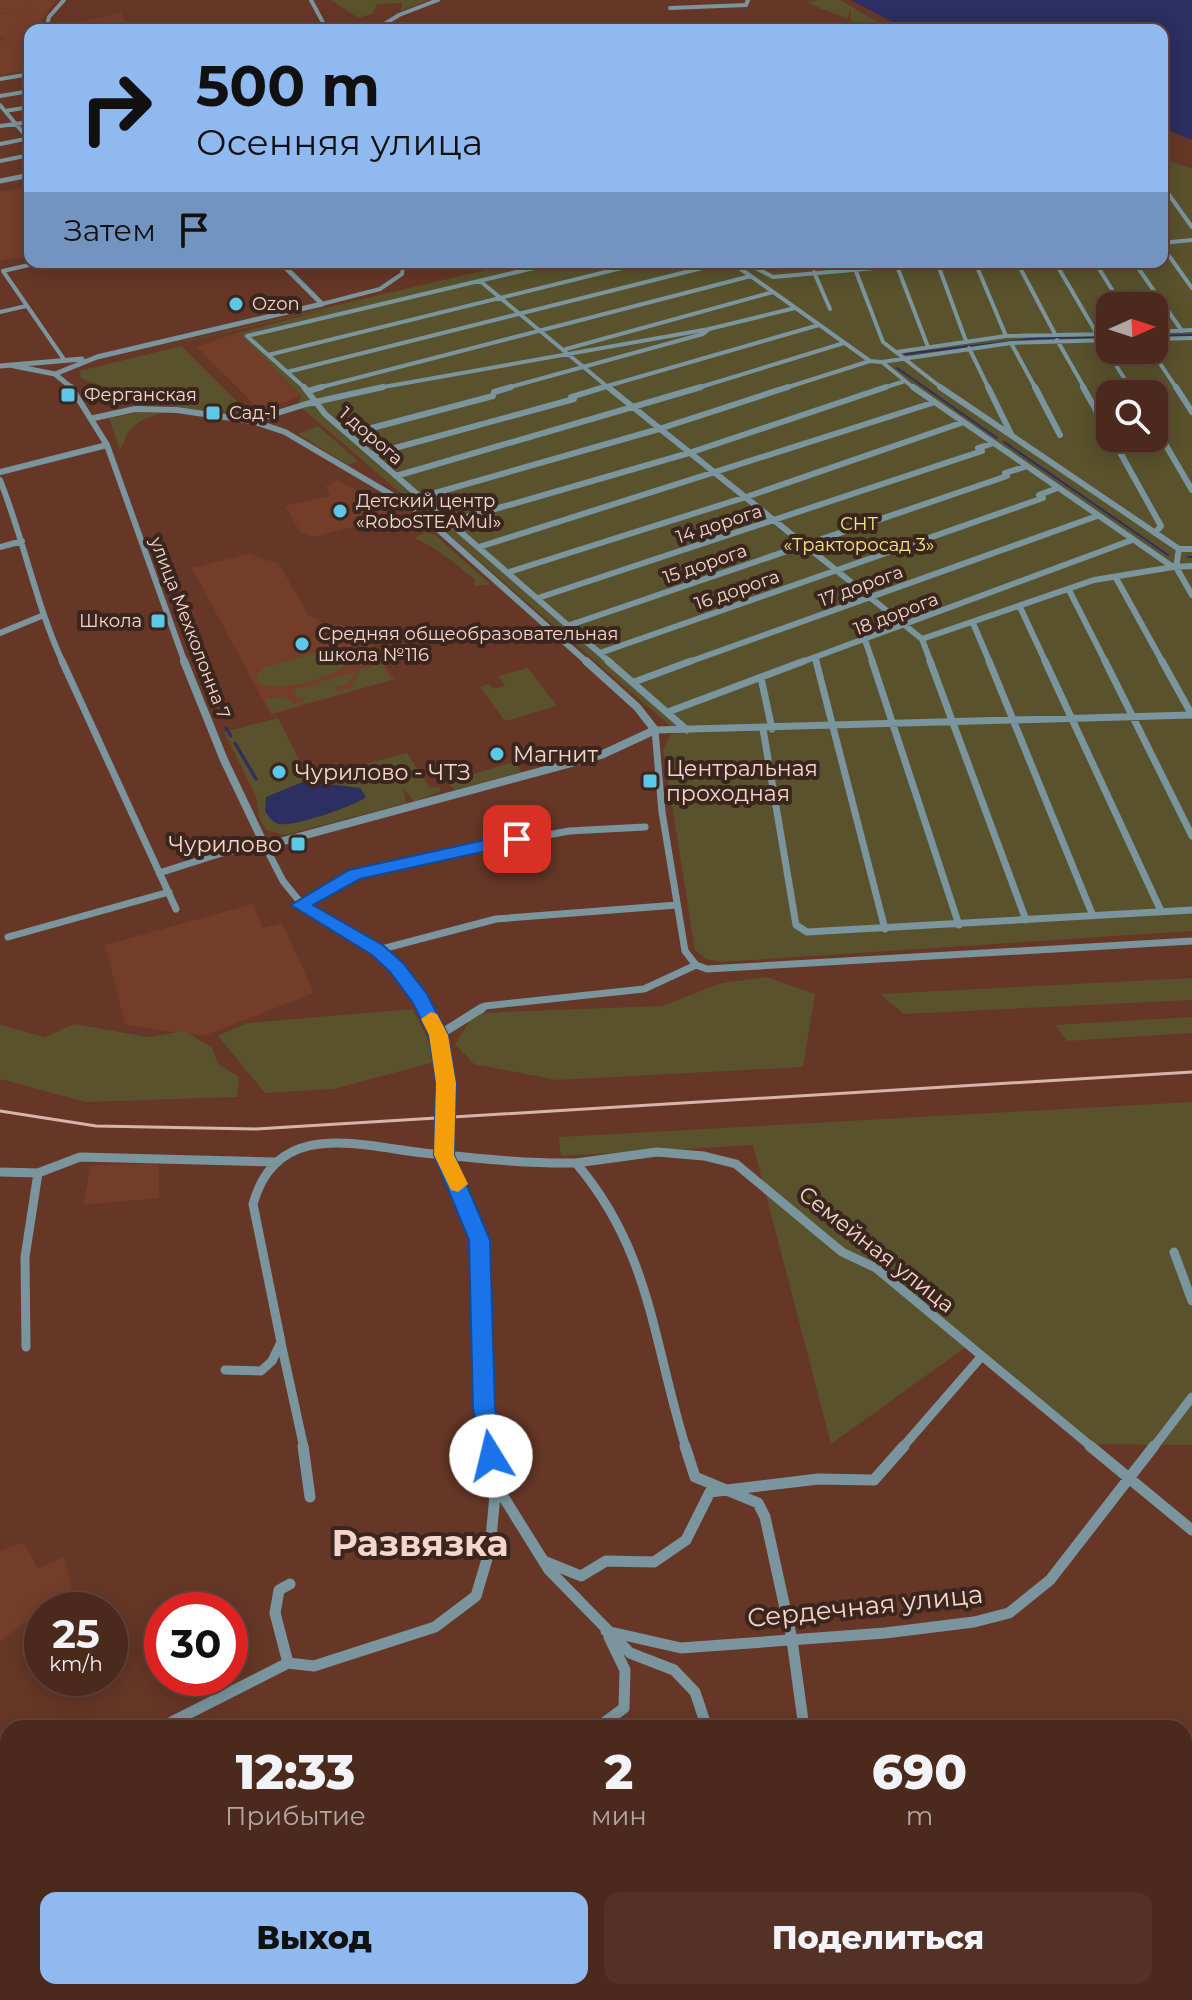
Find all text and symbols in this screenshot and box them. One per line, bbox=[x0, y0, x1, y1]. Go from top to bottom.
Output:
text: 500 m bbox=[196, 52, 380, 120]
icon: right bbox=[64, 56, 168, 160]
text: Осенняя улица bbox=[196, 120, 483, 164]
icon: arrive bbox=[172, 208, 216, 252]
text: Затем bbox=[64, 212, 156, 249]
north arrow bbox=[1096, 292, 1168, 364]
map controls bbox=[1096, 292, 1168, 452]
place label: Ozon bbox=[252, 293, 300, 315]
marker: Ozon bbox=[227, 295, 245, 313]
button: search bbox=[1096, 380, 1168, 452]
place label: Ферганская bbox=[84, 384, 197, 406]
marker: Ферганская bbox=[59, 386, 77, 404]
place label: Сад-1 bbox=[229, 402, 277, 424]
street label: 1 дорога bbox=[335, 402, 407, 470]
marker: Сад-1 bbox=[204, 404, 222, 422]
place label: Детский центр «RoboSTEAMul» bbox=[356, 490, 501, 533]
street label: 14 дорога bbox=[673, 500, 765, 548]
marker: Детский центр «RoboSTEAMul» bbox=[331, 502, 349, 520]
park label: СНТ «Тракторосад 3» bbox=[784, 513, 934, 556]
street label: улица Мехколонна 7 bbox=[145, 533, 235, 722]
street label: 15 дорога bbox=[660, 539, 750, 589]
street label: 17 дорога bbox=[816, 561, 906, 611]
street label: 16 дорога bbox=[692, 565, 782, 615]
street label: 18 дорога bbox=[851, 588, 941, 640]
place label: Школа bbox=[79, 610, 142, 632]
marker: Школа bbox=[149, 612, 167, 630]
place label: Средняя общеобразовательная школа №116 bbox=[318, 623, 618, 666]
marker: Средняя общеобразовательная школа №116 bbox=[293, 635, 311, 653]
place label: Магнит bbox=[513, 741, 598, 768]
marker: Магнит bbox=[488, 745, 506, 763]
place label: Центральная проходная bbox=[666, 755, 818, 807]
place label: Чурилово - ЧТЗ bbox=[295, 759, 471, 786]
marker: Чурилово - ЧТЗ bbox=[270, 763, 288, 781]
marker: Центральная проходная bbox=[641, 772, 659, 790]
pin bbox=[483, 805, 551, 873]
icon: arrive bbox=[495, 817, 539, 861]
place label: Чурилово bbox=[169, 831, 282, 858]
marker: Чурилово bbox=[289, 835, 307, 853]
street label: Семейная улица bbox=[793, 1180, 960, 1319]
position arrow bbox=[449, 1414, 533, 1498]
district label: Развязка bbox=[331, 1521, 509, 1565]
street label: Сердечная улица bbox=[746, 1578, 984, 1634]
speed limit sign: 30 bbox=[144, 1592, 248, 1696]
text: 25 bbox=[52, 1609, 100, 1658]
text: km/h bbox=[49, 1652, 103, 1676]
text: 12:33 bbox=[236, 1743, 355, 1801]
text: 2 bbox=[605, 1743, 633, 1801]
text: 690 bbox=[872, 1743, 967, 1801]
text: Прибытие bbox=[225, 1800, 366, 1832]
text: мин bbox=[591, 1800, 647, 1832]
text: m bbox=[906, 1800, 933, 1832]
button: Выход bbox=[40, 1892, 588, 1984]
button: Поделиться bbox=[604, 1892, 1152, 1984]

